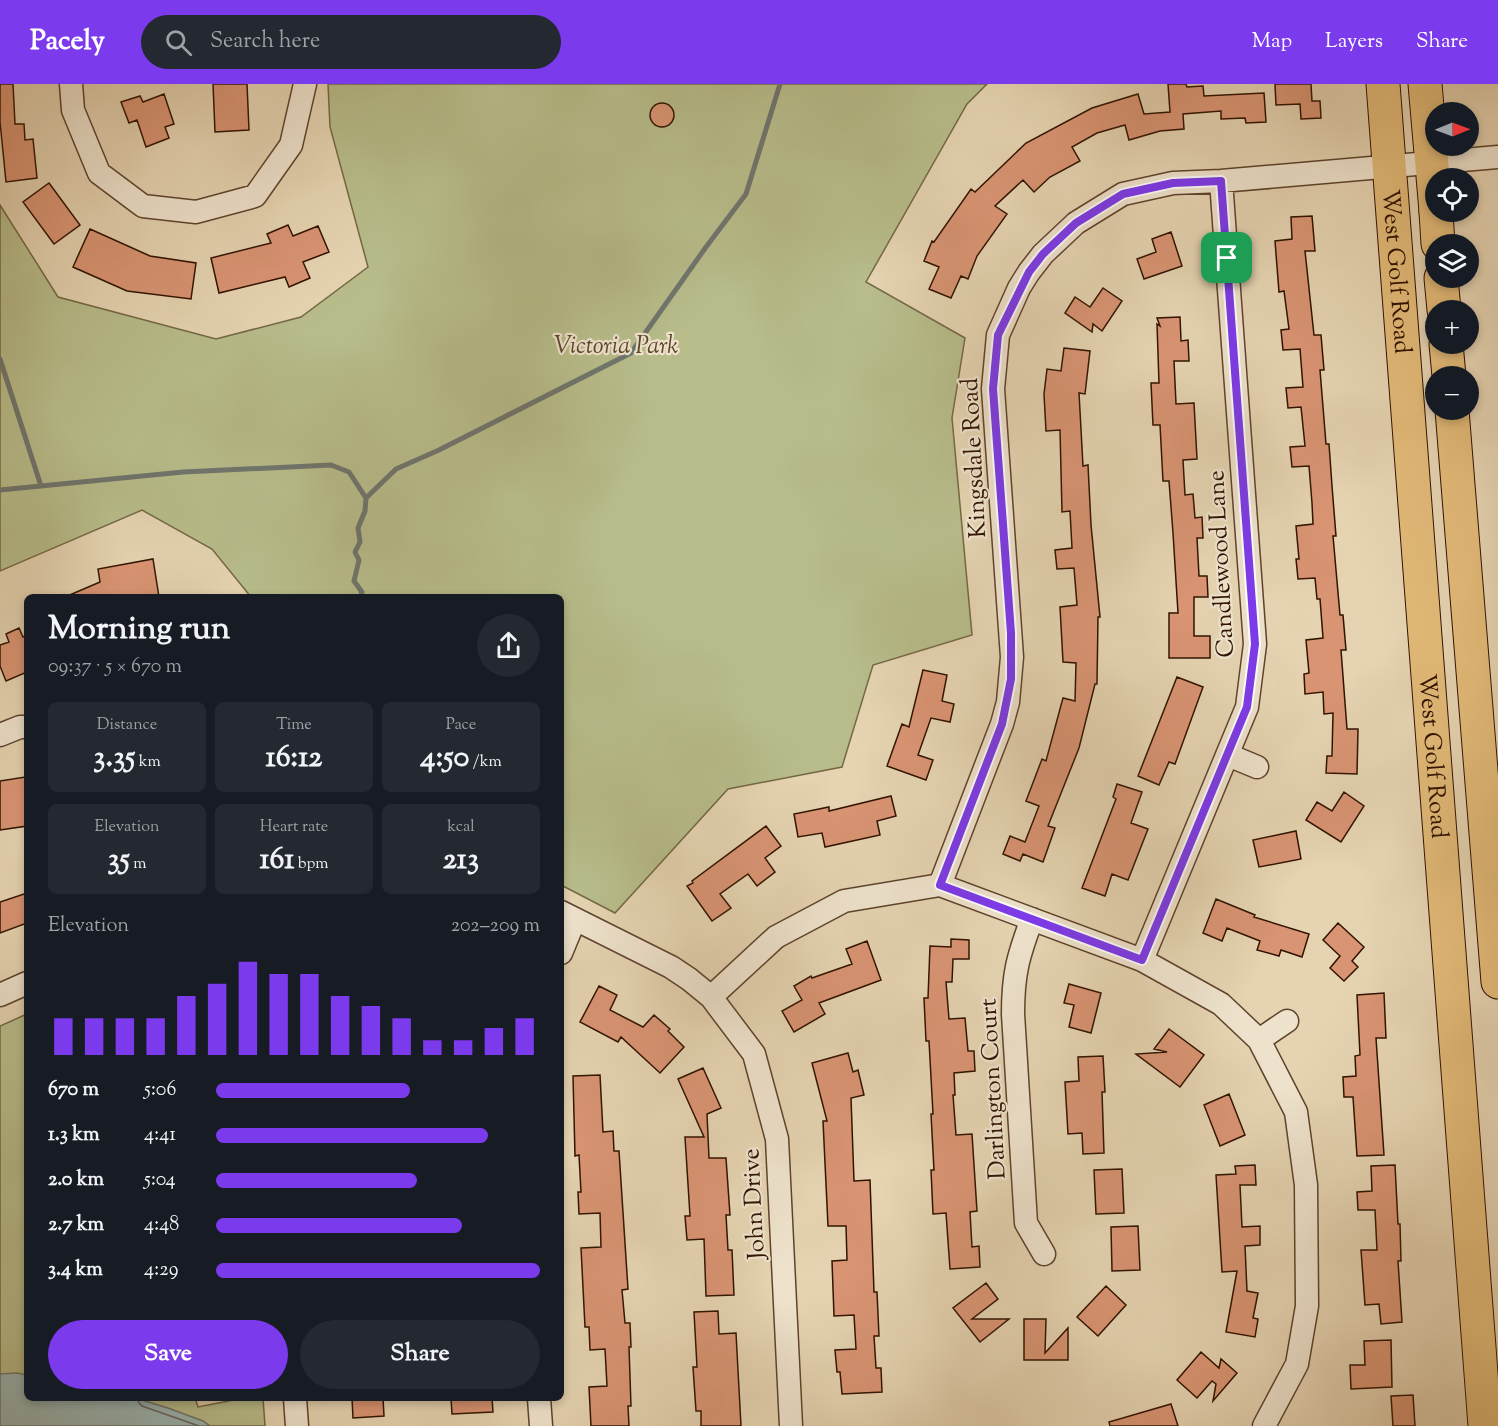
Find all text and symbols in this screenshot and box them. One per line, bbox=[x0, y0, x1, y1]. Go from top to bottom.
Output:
search box bbox=[141, 15, 561, 69]
text: Pacely bbox=[30, 22, 105, 62]
icon: search bbox=[162, 26, 195, 59]
text: Search here bbox=[210, 26, 320, 58]
text: Map bbox=[1252, 27, 1292, 57]
text: Layers bbox=[1325, 27, 1383, 57]
text: Share bbox=[1416, 27, 1468, 57]
north arrow bbox=[1425, 102, 1479, 156]
map controls bbox=[1425, 102, 1479, 420]
button: locate bbox=[1425, 168, 1479, 222]
street label: West Golf Road bbox=[1372, 188, 1418, 356]
pin bbox=[1201, 232, 1252, 283]
button: layers bbox=[1425, 234, 1479, 288]
icon: arrive bbox=[1210, 241, 1243, 274]
button: + bbox=[1425, 300, 1479, 354]
park label: Victoria Park bbox=[554, 330, 678, 364]
button: − bbox=[1425, 366, 1479, 420]
street label: Kingsdale Road bbox=[954, 376, 996, 539]
street label: Candlewood Lane bbox=[1200, 469, 1244, 659]
text: Morning run bbox=[48, 606, 230, 654]
button: share bbox=[477, 614, 540, 677]
text: 09:37 · 5 × 670 m bbox=[48, 653, 182, 682]
street label: West Golf Road bbox=[1409, 673, 1455, 840]
text: Distance bbox=[97, 714, 157, 737]
text: Time bbox=[276, 714, 312, 737]
text: Pace bbox=[446, 714, 476, 737]
text: 3.35 bbox=[93, 737, 135, 780]
text: 16:12 bbox=[266, 737, 322, 780]
text: 4:50 bbox=[420, 737, 469, 780]
text: km bbox=[135, 751, 161, 774]
text: /km bbox=[469, 751, 502, 774]
text: Elevation bbox=[95, 816, 159, 839]
text: Heart rate bbox=[260, 816, 328, 839]
text: kcal bbox=[447, 816, 475, 839]
text: 35 bbox=[107, 839, 130, 882]
text: 161 bbox=[259, 839, 294, 882]
text: 213 bbox=[443, 839, 479, 882]
text: m bbox=[130, 853, 147, 876]
text: bpm bbox=[294, 853, 329, 876]
text: Elevation bbox=[48, 912, 129, 941]
text: 202–209 m bbox=[451, 912, 540, 941]
street label: Darlington Court bbox=[972, 998, 1016, 1180]
text: 670 m bbox=[48, 1076, 99, 1105]
text: 5:06 bbox=[144, 1076, 176, 1105]
text: 1.3 km bbox=[48, 1121, 100, 1150]
text: 4:41 bbox=[144, 1121, 176, 1150]
street label: John Drive bbox=[735, 1148, 775, 1262]
text: 2.0 km bbox=[48, 1166, 104, 1195]
text: 5:04 bbox=[144, 1166, 176, 1195]
text: 2.7 km bbox=[48, 1211, 104, 1240]
text: 4:48 bbox=[144, 1211, 179, 1240]
text: 3.4 km bbox=[48, 1256, 103, 1285]
text: 4:29 bbox=[144, 1256, 178, 1285]
button: Save bbox=[48, 1320, 288, 1389]
button: Share bbox=[300, 1320, 540, 1389]

